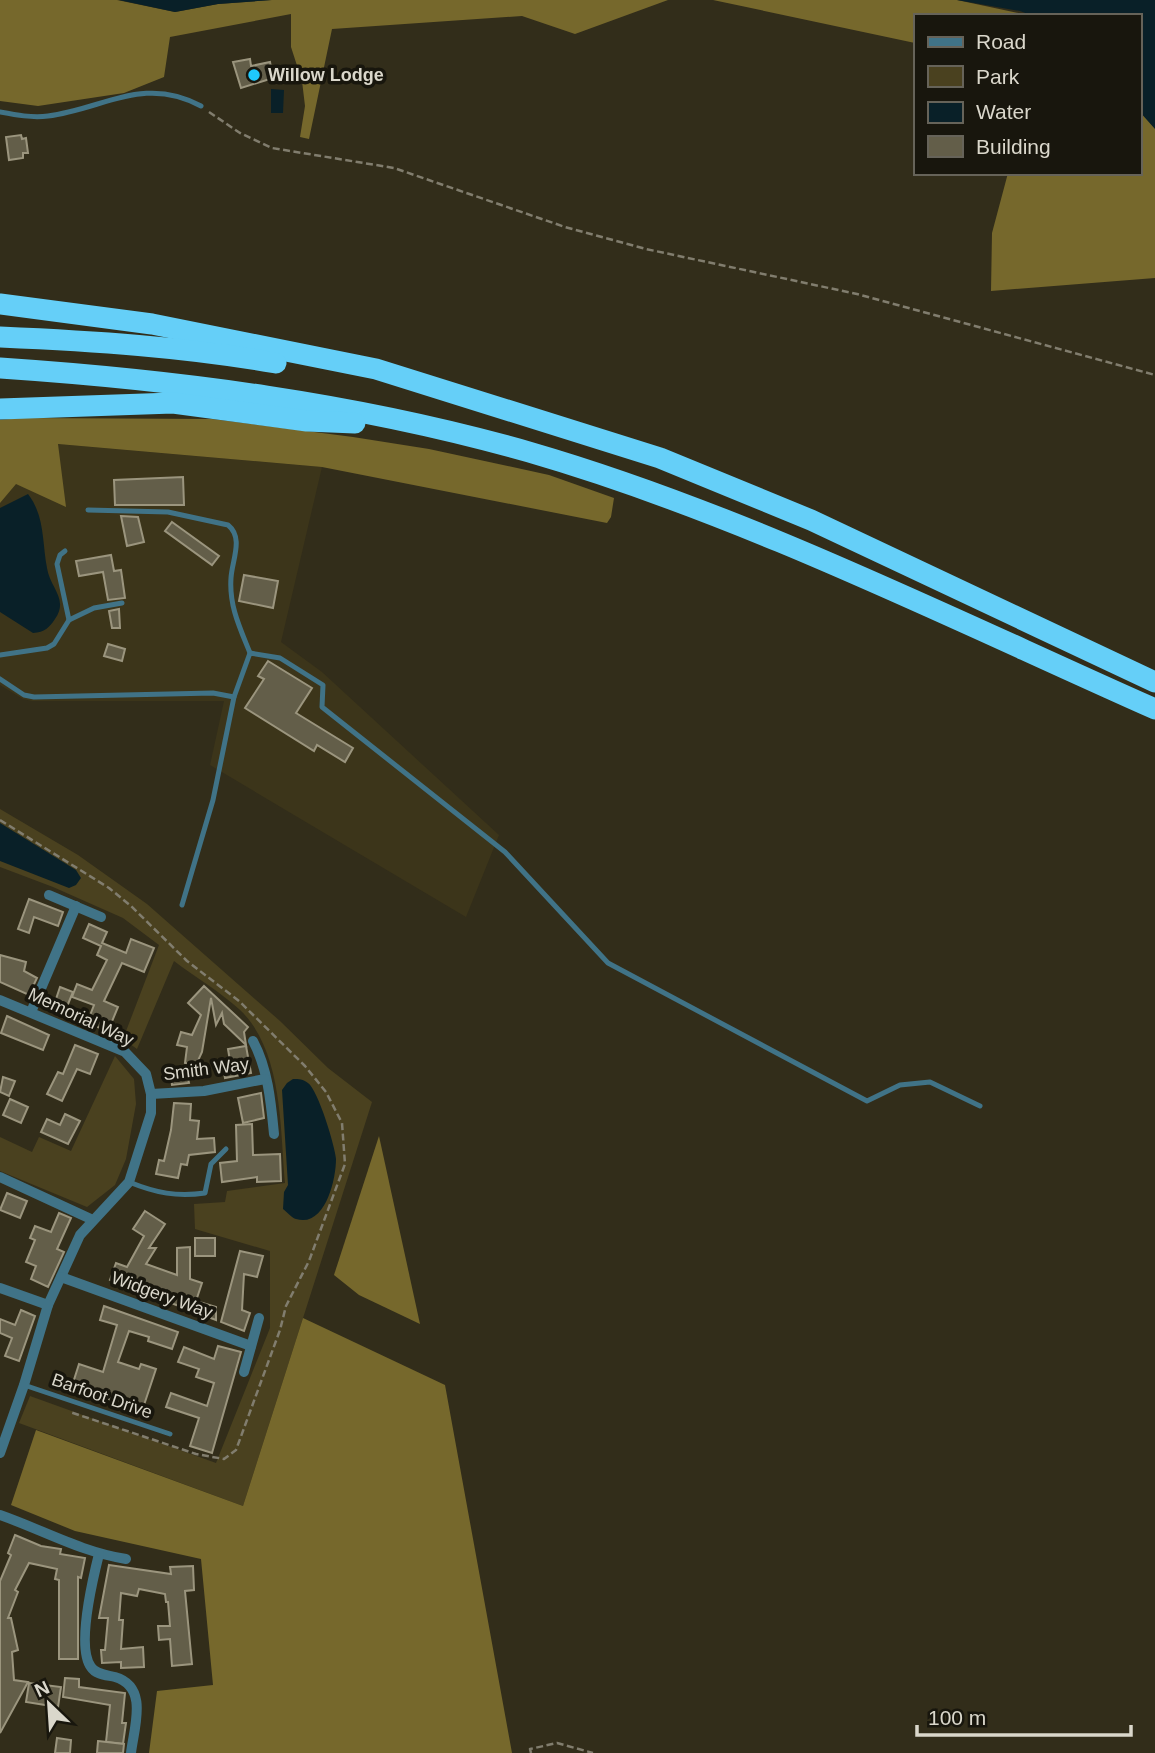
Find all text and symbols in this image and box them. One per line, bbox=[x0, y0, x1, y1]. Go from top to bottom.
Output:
legend bbox=[914, 14, 1141, 175]
text: Road bbox=[976, 30, 1026, 53]
place label: Willow Lodge bbox=[268, 65, 384, 85]
text: Park bbox=[976, 65, 1020, 88]
marker: Willow Lodge bbox=[246, 67, 262, 83]
text: Water bbox=[976, 100, 1031, 123]
text: Building bbox=[976, 135, 1051, 158]
street label: Memorial Way bbox=[25, 984, 137, 1050]
street label: Smith Way bbox=[162, 1054, 250, 1084]
street label: Widgery Way bbox=[109, 1267, 215, 1323]
street label: Barfoot Drive bbox=[49, 1369, 155, 1423]
north arrow bbox=[14, 1669, 84, 1739]
text: N bbox=[31, 1677, 53, 1701]
scale bar bbox=[917, 1694, 1130, 1738]
text: 100 m bbox=[928, 1706, 986, 1729]

